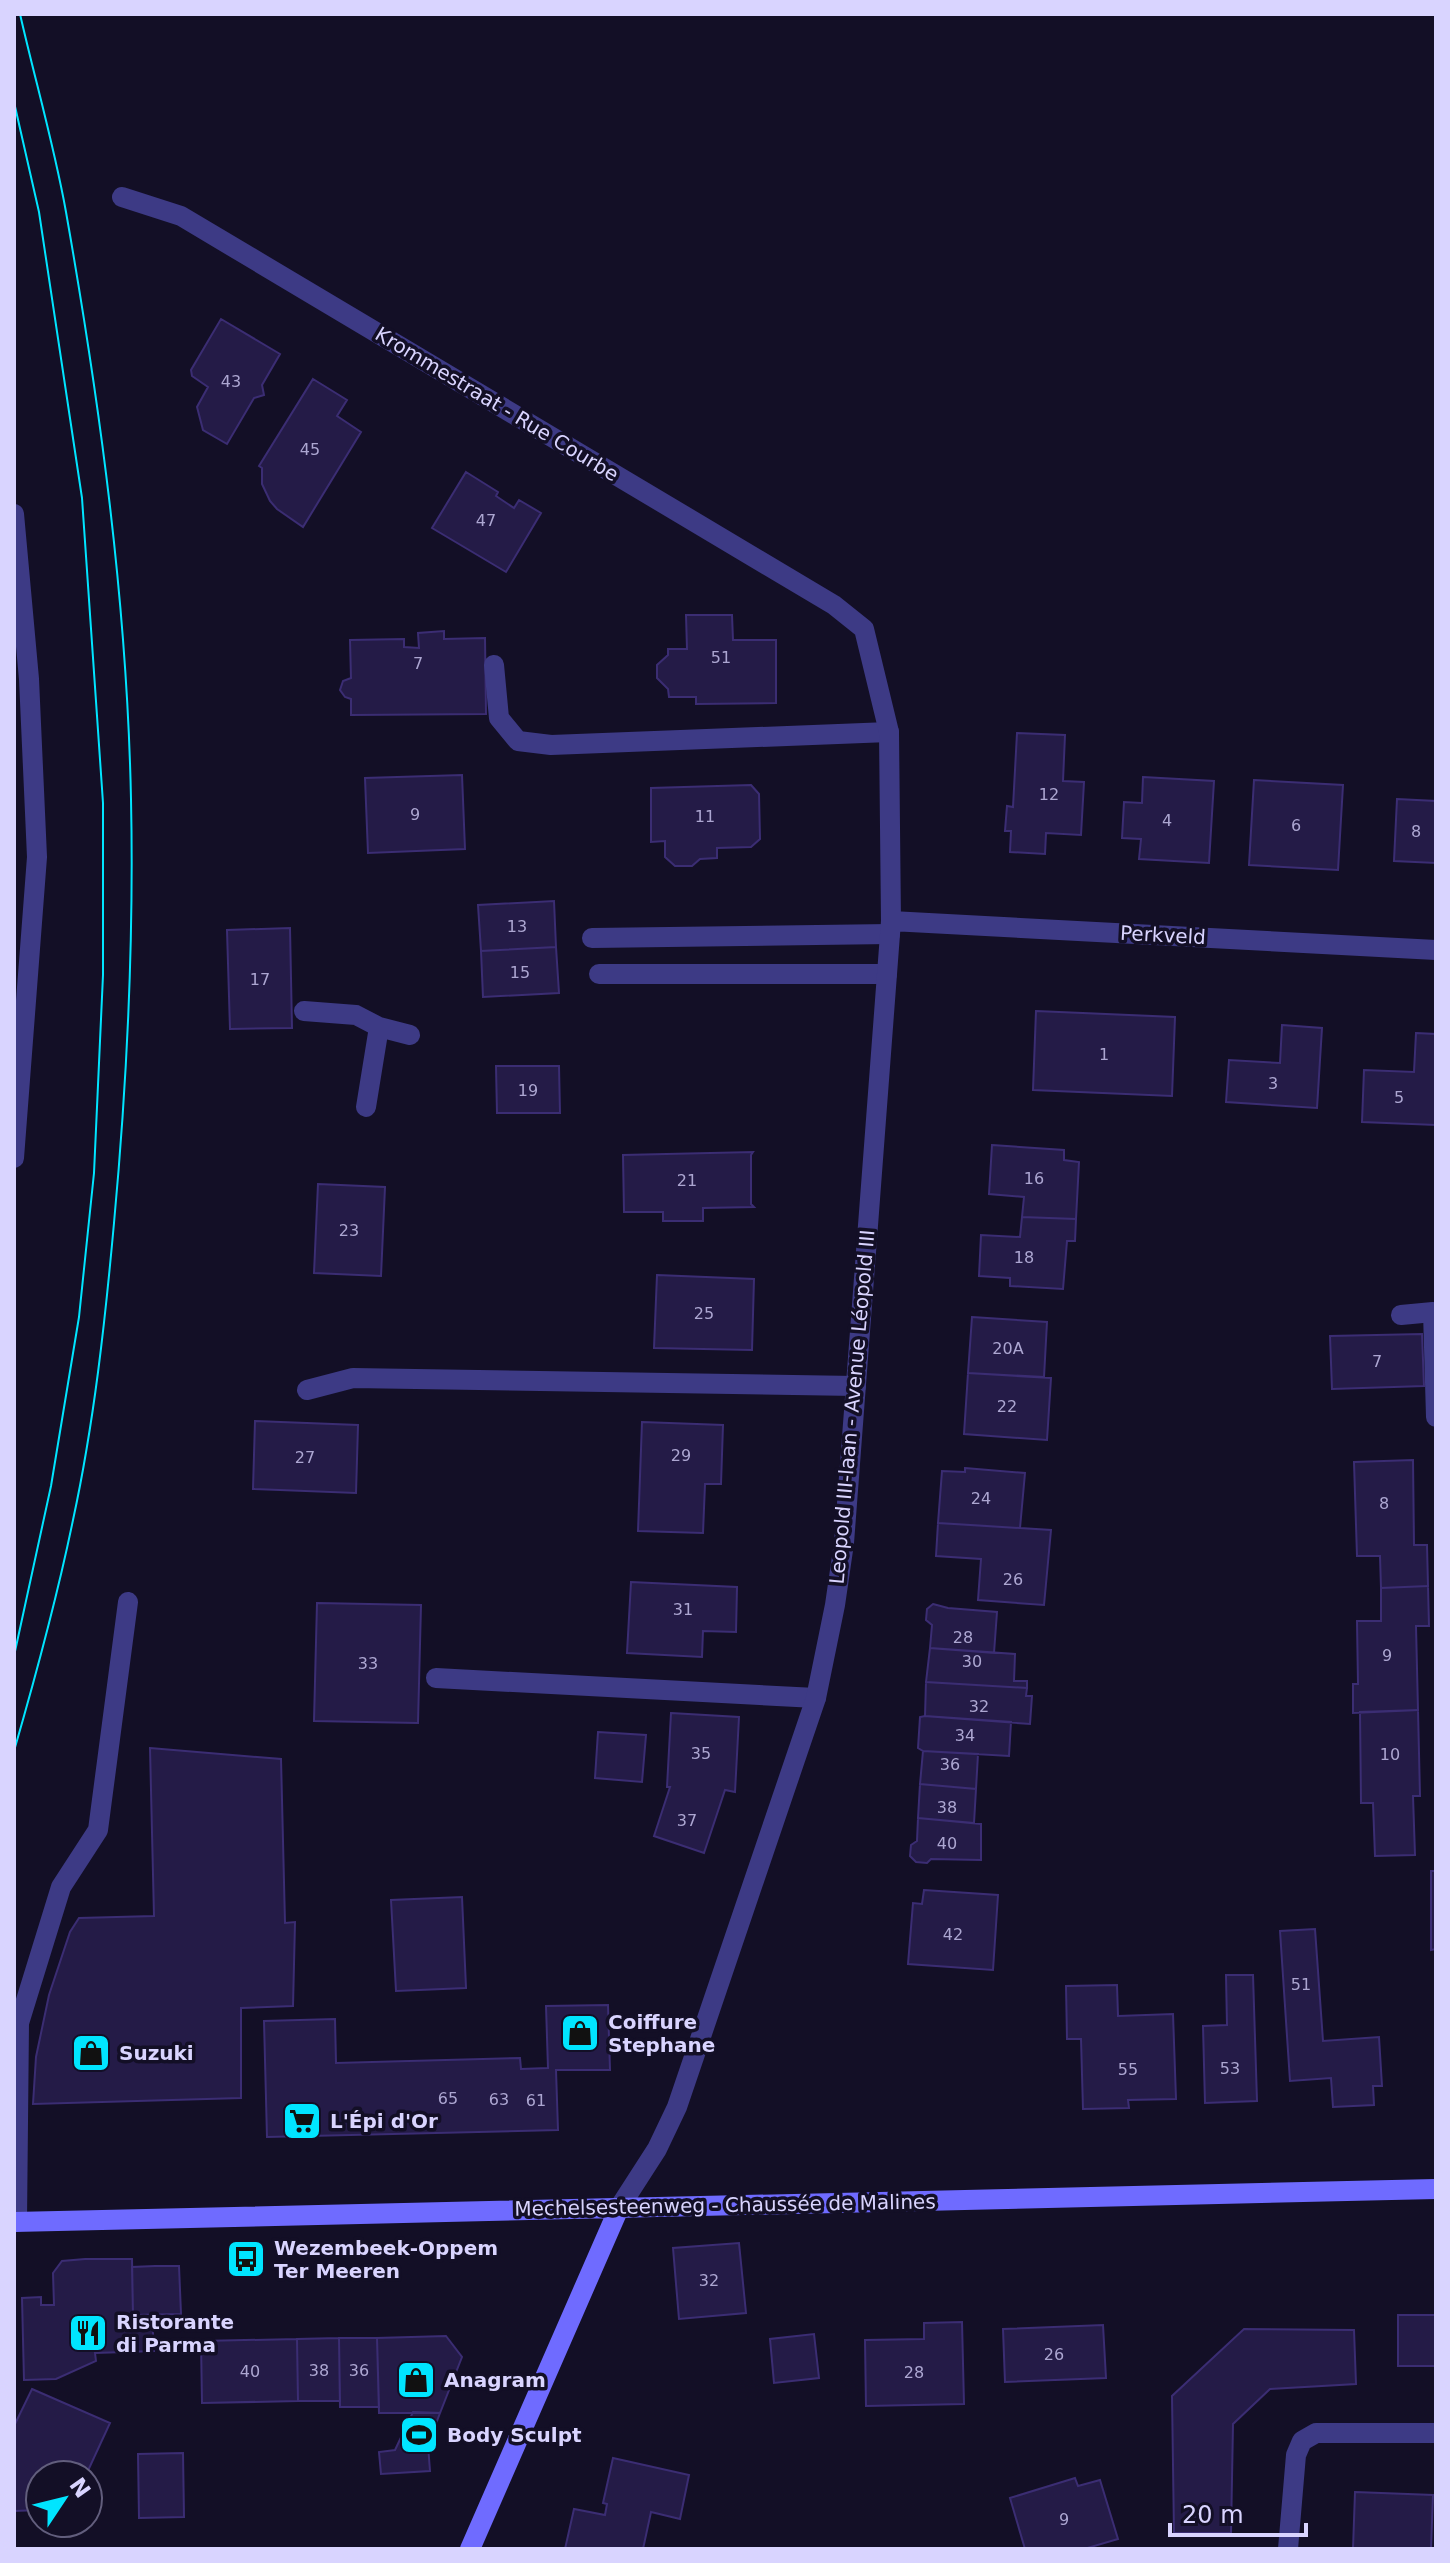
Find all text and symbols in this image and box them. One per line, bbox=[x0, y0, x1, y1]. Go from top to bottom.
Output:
street label: Krommestraat - Rue Courbe bbox=[371, 322, 623, 486]
house number: 43 bbox=[221, 372, 241, 391]
house number: 45 bbox=[300, 440, 320, 459]
house number: 47 bbox=[476, 511, 496, 530]
house number: 51 bbox=[711, 648, 731, 667]
house number: 7 bbox=[413, 654, 423, 673]
house number: 12 bbox=[1039, 785, 1059, 804]
house number: 9 bbox=[410, 805, 420, 824]
house number: 11 bbox=[695, 807, 715, 826]
house number: 4 bbox=[1162, 811, 1172, 830]
house number: 6 bbox=[1291, 816, 1301, 835]
house number: 8 bbox=[1411, 822, 1421, 841]
house number: 13 bbox=[507, 917, 527, 936]
street label: Perkveld bbox=[1120, 921, 1206, 949]
house number: 15 bbox=[510, 963, 530, 982]
house number: 17 bbox=[250, 970, 270, 989]
house number: 1 bbox=[1099, 1045, 1109, 1064]
house number: 3 bbox=[1268, 1074, 1278, 1093]
house number: 19 bbox=[518, 1081, 538, 1100]
house number: 5 bbox=[1394, 1088, 1404, 1107]
house number: 16 bbox=[1024, 1169, 1044, 1188]
house number: 21 bbox=[677, 1171, 697, 1190]
house number: 23 bbox=[339, 1221, 359, 1240]
street label: Leopold III-laan - Avenue Léopold III bbox=[825, 1229, 879, 1585]
house number: 18 bbox=[1014, 1248, 1034, 1267]
house number: 25 bbox=[694, 1304, 714, 1323]
house number: 20A bbox=[992, 1339, 1024, 1358]
house number: 7 bbox=[1372, 1352, 1382, 1371]
house number: 22 bbox=[997, 1397, 1017, 1416]
house number: 29 bbox=[671, 1446, 691, 1465]
house number: 27 bbox=[295, 1448, 315, 1467]
house number: 24 bbox=[971, 1489, 991, 1508]
house number: 8 bbox=[1379, 1494, 1389, 1513]
house number: 26 bbox=[1003, 1570, 1023, 1589]
house number: 31 bbox=[673, 1600, 693, 1619]
house number: 28 bbox=[953, 1628, 973, 1647]
house number: 9 bbox=[1382, 1646, 1392, 1665]
house number: 30 bbox=[962, 1652, 982, 1671]
house number: 33 bbox=[358, 1654, 378, 1673]
house number: 32 bbox=[969, 1697, 989, 1716]
house number: 34 bbox=[955, 1726, 975, 1745]
house number: 35 bbox=[691, 1744, 711, 1763]
house number: 10 bbox=[1380, 1745, 1400, 1764]
house number: 36 bbox=[940, 1755, 960, 1774]
house number: 38 bbox=[937, 1798, 957, 1817]
house number: 37 bbox=[677, 1811, 697, 1830]
house number: 40 bbox=[937, 1834, 957, 1853]
house number: 42 bbox=[943, 1925, 963, 1944]
house number: 51 bbox=[1291, 1975, 1311, 1994]
place label: Coiffure Stephane bbox=[608, 2010, 715, 2057]
shop icon: Coiffure Stephane bbox=[559, 2012, 601, 2054]
shop icon: Suzuki bbox=[70, 2032, 112, 2074]
place label: Suzuki bbox=[119, 2041, 194, 2065]
house number: 53 bbox=[1220, 2059, 1240, 2078]
house number: 55 bbox=[1118, 2060, 1138, 2079]
house number: 65 bbox=[438, 2089, 458, 2108]
house number: 63 bbox=[489, 2090, 509, 2109]
house number: 61 bbox=[526, 2091, 546, 2110]
supermarket icon: L'Épi d'Or bbox=[281, 2100, 323, 2142]
place label: L'Épi d'Or bbox=[330, 2109, 438, 2133]
street label: Mechelsesteenweg - Chaussée de Malines bbox=[514, 2189, 936, 2221]
place label: Wezembeek-Oppem Ter Meeren bbox=[274, 2236, 498, 2283]
bus stop icon: Wezembeek-Oppem Ter Meeren bbox=[225, 2238, 267, 2280]
house number: 32 bbox=[699, 2271, 719, 2290]
place label: Ristorante di Parma bbox=[116, 2310, 234, 2357]
restaurant icon: Ristorante di Parma bbox=[67, 2312, 109, 2354]
house number: 26 bbox=[1044, 2345, 1064, 2364]
shop icon: Anagram bbox=[395, 2359, 437, 2401]
house number: 38 bbox=[309, 2361, 329, 2380]
house number: 36 bbox=[349, 2361, 369, 2380]
house number: 40 bbox=[240, 2362, 260, 2381]
house number: 28 bbox=[904, 2363, 924, 2382]
place label: Anagram bbox=[444, 2368, 546, 2392]
sports icon: Body Sculpt bbox=[398, 2414, 440, 2456]
place label: Body Sculpt bbox=[447, 2423, 582, 2447]
north arrow bbox=[24, 2459, 104, 2539]
text: N bbox=[64, 2473, 95, 2503]
scale bar bbox=[1170, 2487, 1306, 2537]
text: 20 m bbox=[1182, 2501, 1244, 2529]
house number: 9 bbox=[1059, 2510, 1069, 2529]

